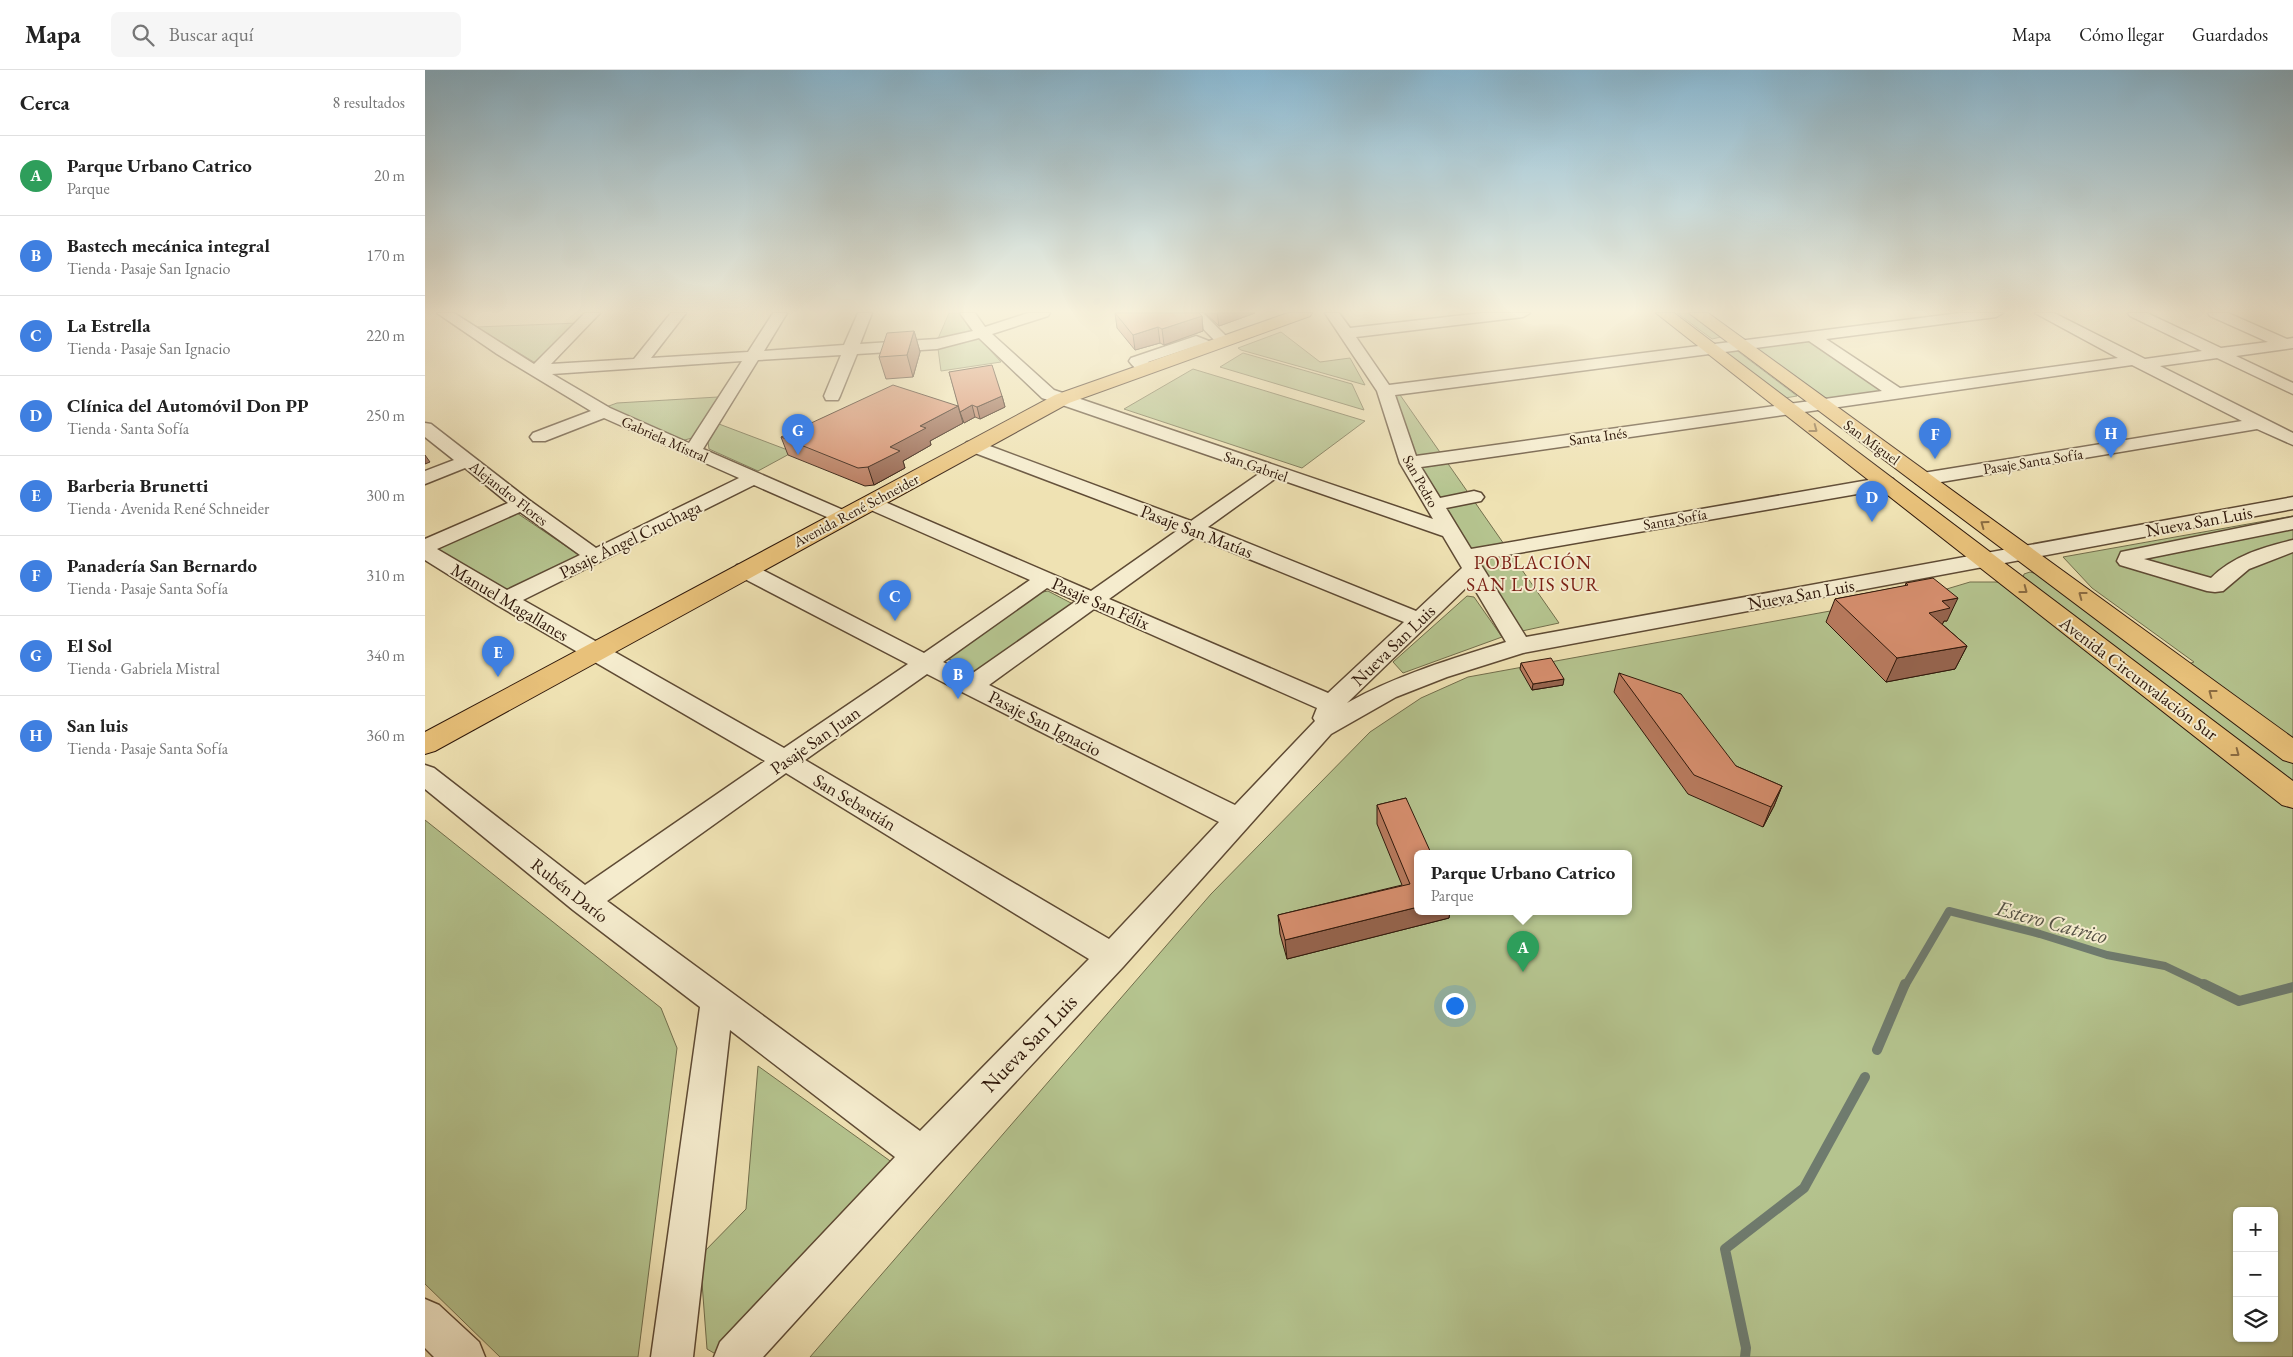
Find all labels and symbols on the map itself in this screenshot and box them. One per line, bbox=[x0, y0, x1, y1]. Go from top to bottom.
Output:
street label: Gabriela Mistral bbox=[619, 411, 712, 467]
pin: G bbox=[782, 414, 814, 455]
street label: San Miguel bbox=[1840, 415, 1904, 469]
pin: H bbox=[2095, 417, 2127, 458]
pin: F bbox=[1919, 418, 1951, 459]
street label: Santa Inés bbox=[1568, 423, 1628, 449]
one-way arrow bbox=[1808, 423, 1817, 431]
street label: Pasaje Santa Sofía bbox=[1982, 444, 2084, 478]
street label: San Gabriel bbox=[1221, 446, 1291, 486]
street label: San Pedro bbox=[1399, 451, 1443, 511]
street label: Alejandro Flores bbox=[465, 456, 552, 530]
street label: Avenida René Schneider bbox=[789, 469, 922, 552]
pin: D bbox=[1856, 481, 1888, 522]
street label: Pasaje Ángel Cruchaga bbox=[555, 494, 706, 583]
street label: Pasaje San Matías bbox=[1138, 499, 1257, 563]
street label: Nueva San Luis bbox=[2144, 500, 2254, 542]
street label: Santa Sofía bbox=[1642, 504, 1708, 534]
one-way arrow bbox=[1980, 521, 1990, 530]
district label: POBLACIÓN SAN LUIS SUR bbox=[1466, 550, 1600, 597]
street label: Manuel Magallanes bbox=[447, 558, 573, 646]
street label: Pasaje San Félix bbox=[1049, 571, 1154, 635]
street label: Nueva San Luis bbox=[1746, 573, 1856, 615]
pin: C bbox=[879, 580, 911, 621]
one-way arrow bbox=[2018, 584, 2028, 593]
one-way arrow bbox=[2079, 593, 2088, 601]
street label: Nueva San Luis bbox=[1346, 599, 1440, 691]
street label: Avenida Circunvalación Sur bbox=[2054, 610, 2223, 745]
pin: E bbox=[482, 636, 514, 677]
pin: B bbox=[942, 658, 974, 699]
street label: Pasaje San Ignacio bbox=[985, 685, 1105, 761]
one-way arrow bbox=[2208, 690, 2218, 699]
street label: Pasaje San Juan bbox=[766, 700, 865, 779]
one-way arrow bbox=[2230, 747, 2239, 755]
street label: San Sebastián bbox=[809, 768, 901, 836]
street label: Rubén Darío bbox=[527, 853, 613, 927]
water label: Estero Catrico bbox=[1992, 893, 2111, 951]
pin: A bbox=[1507, 931, 1539, 972]
street label: Nueva San Luis bbox=[976, 988, 1083, 1098]
your location bbox=[1442, 993, 1468, 1019]

